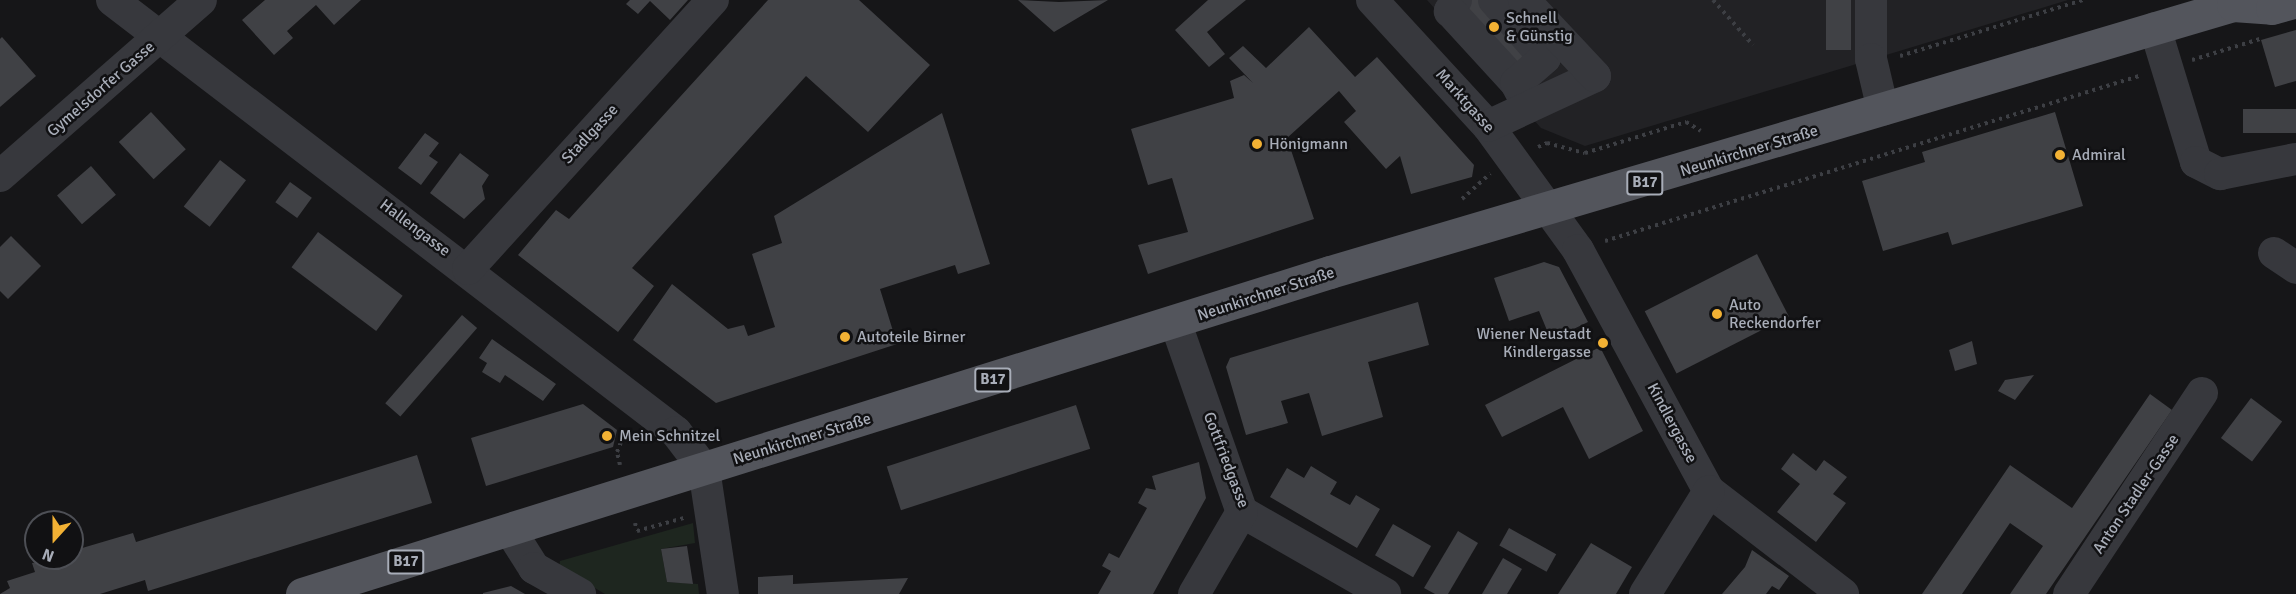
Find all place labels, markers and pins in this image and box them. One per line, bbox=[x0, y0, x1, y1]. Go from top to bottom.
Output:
place label: Schnell & Günstig bbox=[1506, 8, 1573, 46]
marker: Schnell & Günstig bbox=[1487, 20, 1501, 34]
place label: Hönigmann bbox=[1269, 134, 1348, 154]
marker: Hönigmann bbox=[1250, 137, 1264, 151]
place label: Admiral bbox=[2072, 145, 2126, 165]
marker: Admiral bbox=[2053, 148, 2067, 162]
place label: Auto Reckendorfer bbox=[1729, 295, 1821, 333]
marker: Auto Reckendorfer bbox=[1710, 307, 1724, 321]
place label: Wiener Neustadt Kindlergasse bbox=[1477, 324, 1591, 362]
place label: Autoteile Birner bbox=[857, 327, 965, 347]
marker: Autoteile Birner bbox=[838, 330, 852, 344]
marker: Wiener Neustadt Kindlergasse bbox=[1596, 336, 1610, 350]
place label: Mein Schnitzel bbox=[619, 426, 720, 446]
marker: Mein Schnitzel bbox=[600, 429, 614, 443]

